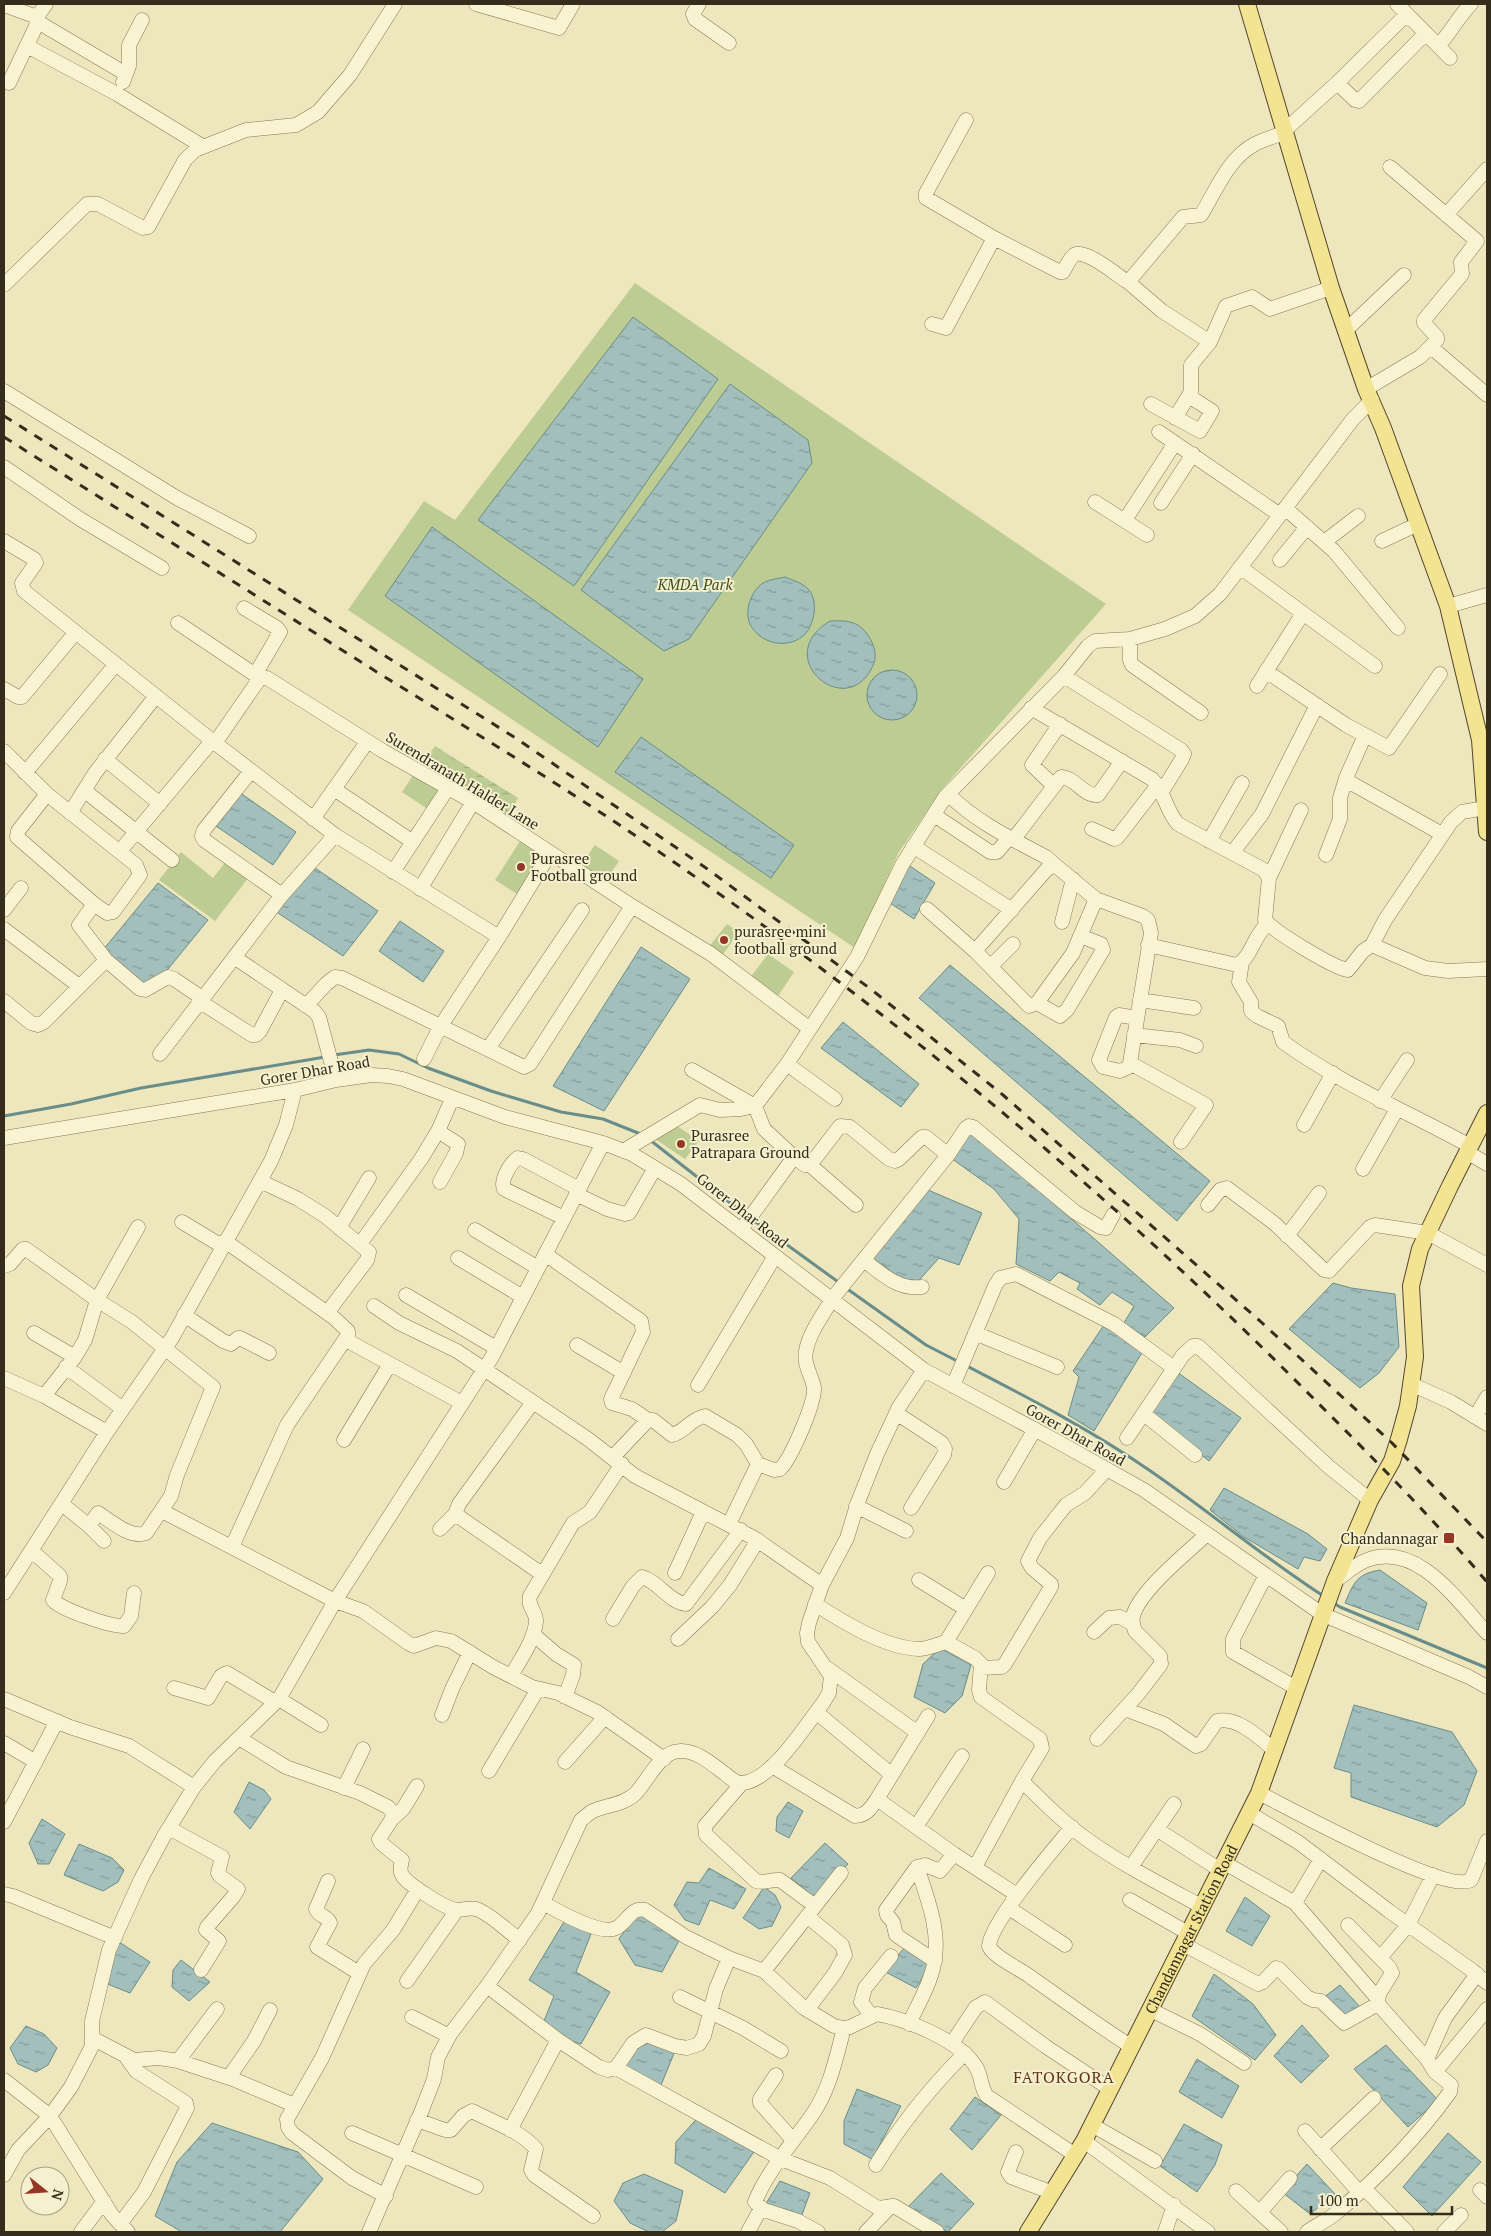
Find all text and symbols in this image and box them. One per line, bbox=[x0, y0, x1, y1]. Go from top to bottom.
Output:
park label: KMDA Park bbox=[656, 574, 733, 594]
street label: Surendranath Halder Lane bbox=[383, 726, 543, 834]
place label: Purasree Football ground bbox=[531, 848, 637, 885]
marker: Purasree Football ground bbox=[515, 861, 527, 873]
place label: purasree mini football ground bbox=[734, 921, 837, 958]
marker: purasree mini football ground bbox=[718, 934, 730, 946]
street label: Gorer Dhar Road bbox=[259, 1050, 371, 1090]
place label: Purasree Patrapara Ground bbox=[691, 1125, 810, 1162]
marker: Purasree Patrapara Ground bbox=[675, 1138, 687, 1150]
street label: Gorer Dhar Road bbox=[693, 1168, 793, 1252]
street label: Gorer Dhar Road bbox=[1023, 1398, 1129, 1470]
place label: Chandannagar bbox=[1341, 1528, 1438, 1548]
marker: Chandannagar bbox=[1442, 1531, 1456, 1545]
street label: Chandannagar Station Road bbox=[1140, 1841, 1241, 2017]
district label: FATOKGORA bbox=[1013, 2066, 1115, 2088]
north arrow bbox=[20, 2166, 70, 2216]
scale bar bbox=[1311, 2184, 1452, 2216]
text: N bbox=[47, 2187, 69, 2203]
text: 100 m bbox=[1318, 2190, 1359, 2210]

